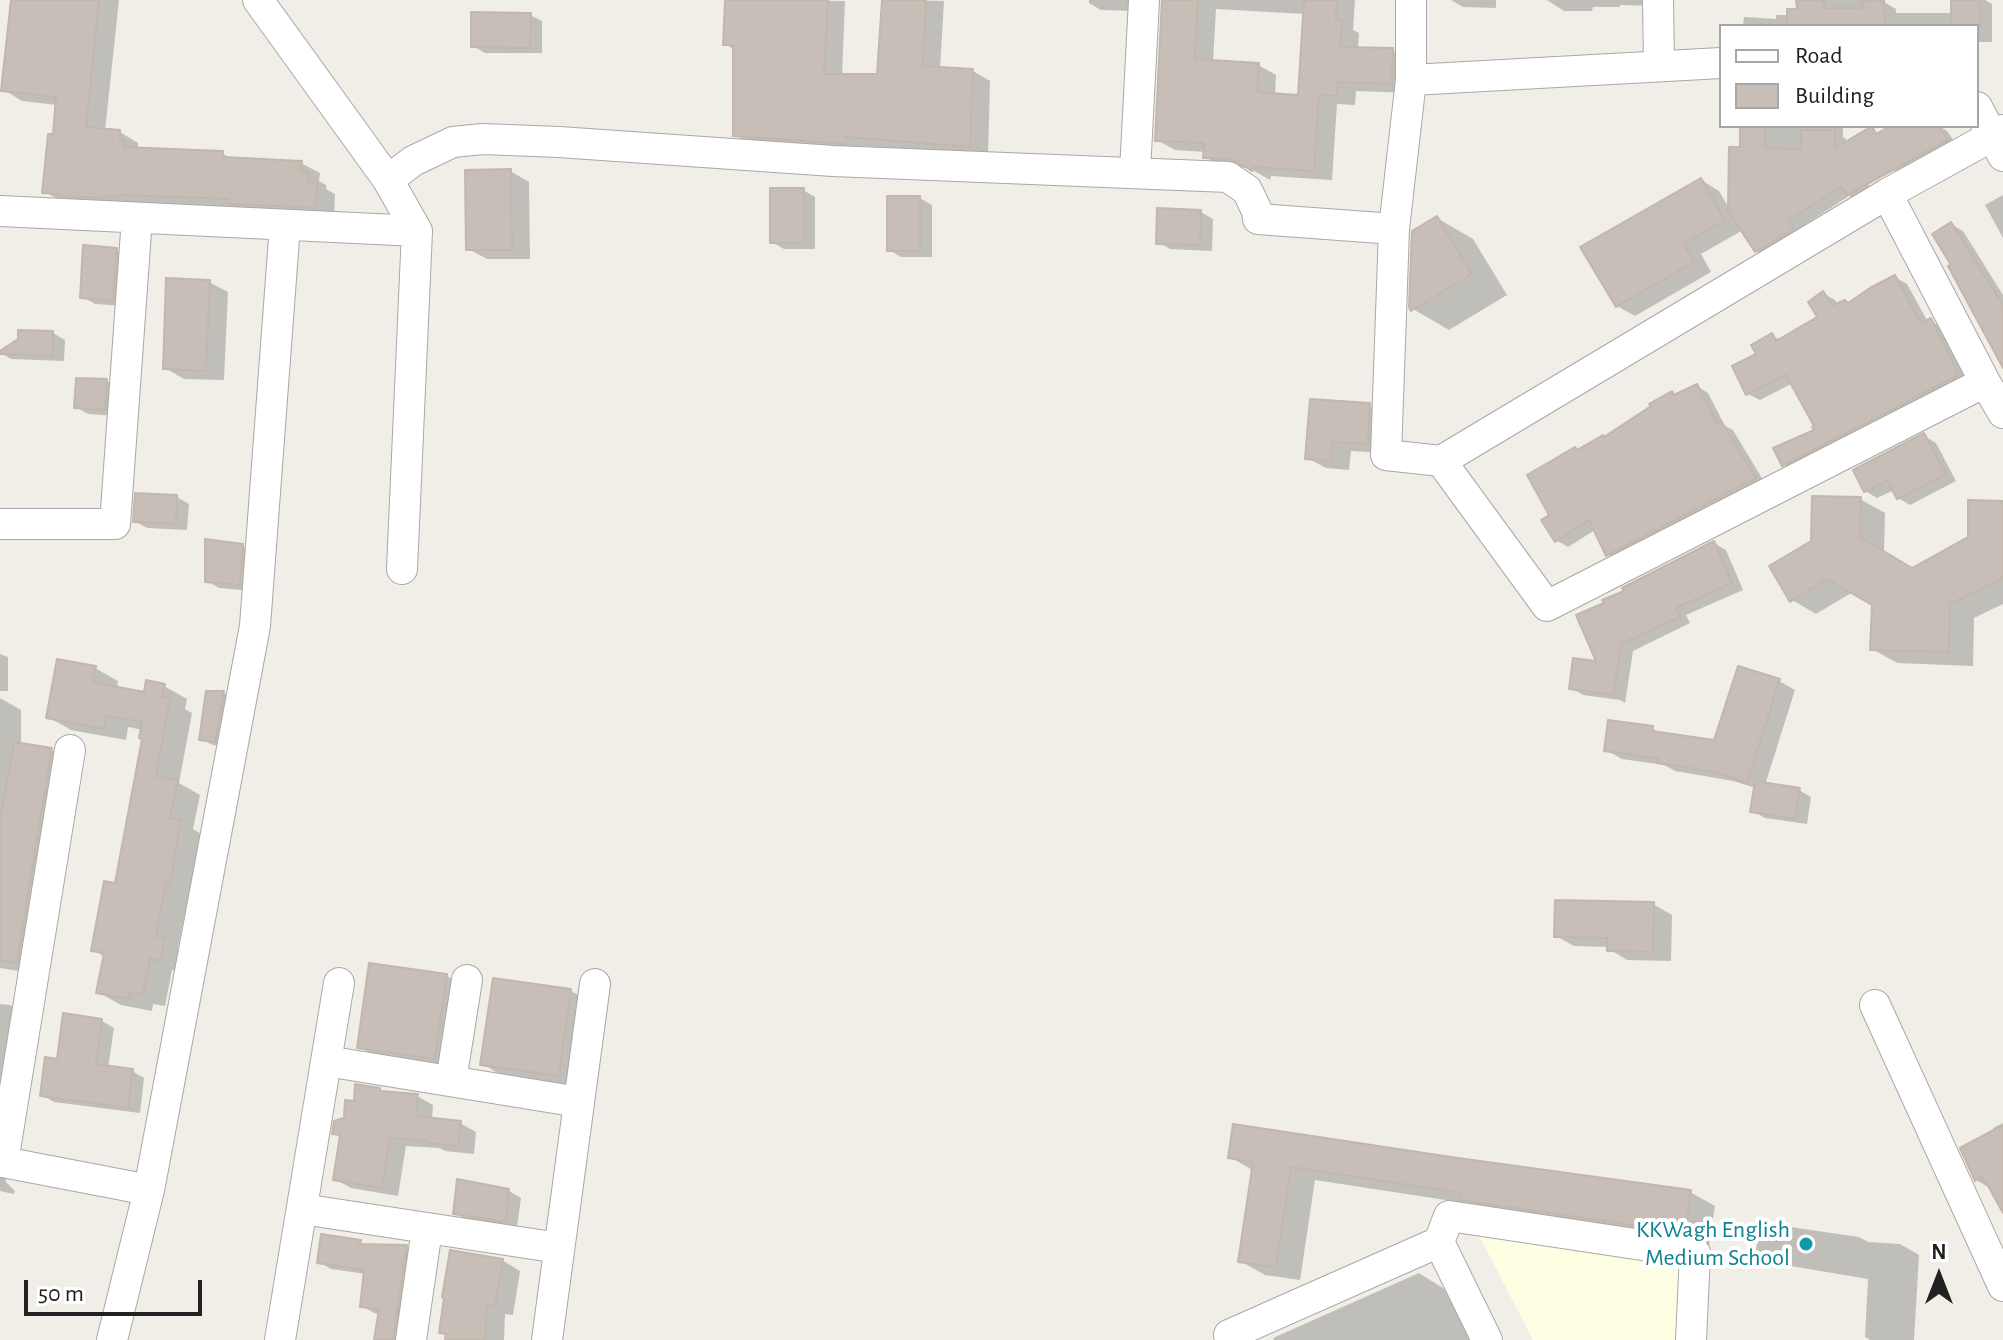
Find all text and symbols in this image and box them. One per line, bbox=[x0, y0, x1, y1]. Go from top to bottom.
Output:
legend bbox=[1719, 24, 1979, 128]
text: Road bbox=[1795, 44, 1843, 68]
text: Building bbox=[1795, 84, 1874, 108]
place label: KKWagh English Medium School bbox=[1636, 1216, 1790, 1272]
marker: KKWagh English Medium School bbox=[1797, 1235, 1815, 1253]
north arrow bbox=[1899, 1236, 1979, 1316]
text: N bbox=[1931, 1241, 1947, 1263]
scale bar bbox=[28, 1264, 206, 1314]
text: 50 m bbox=[38, 1282, 84, 1306]

